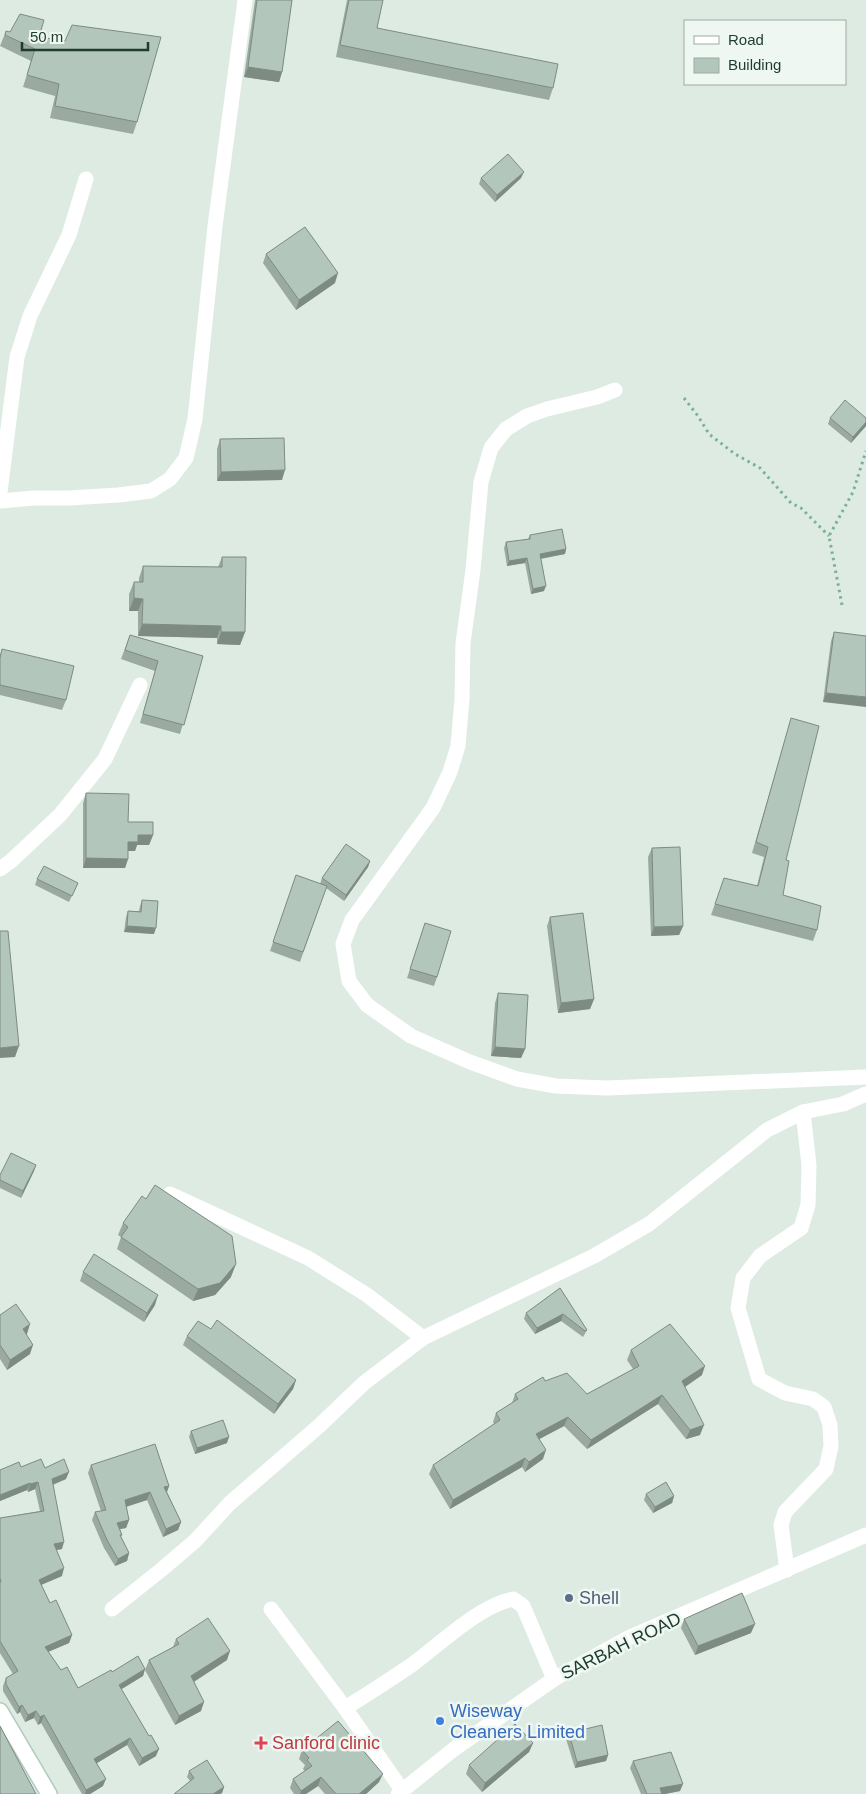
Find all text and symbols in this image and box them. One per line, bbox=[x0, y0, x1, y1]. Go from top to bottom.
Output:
scale bar bbox=[22, 20, 149, 52]
legend bbox=[684, 20, 846, 85]
text: 50 m bbox=[30, 28, 63, 45]
text: Road bbox=[728, 31, 764, 48]
text: Building bbox=[728, 56, 781, 73]
place label: Shell bbox=[579, 1588, 619, 1608]
marker: Shell bbox=[563, 1592, 575, 1604]
street label: SARBAH ROAD bbox=[558, 1608, 684, 1684]
place label: Wiseway Cleaners Limited bbox=[450, 1701, 585, 1742]
marker: Wiseway Cleaners Limited bbox=[434, 1715, 446, 1727]
place label: Sanford clinic bbox=[272, 1733, 380, 1753]
marker: Sanford clinic bbox=[254, 1736, 268, 1750]

